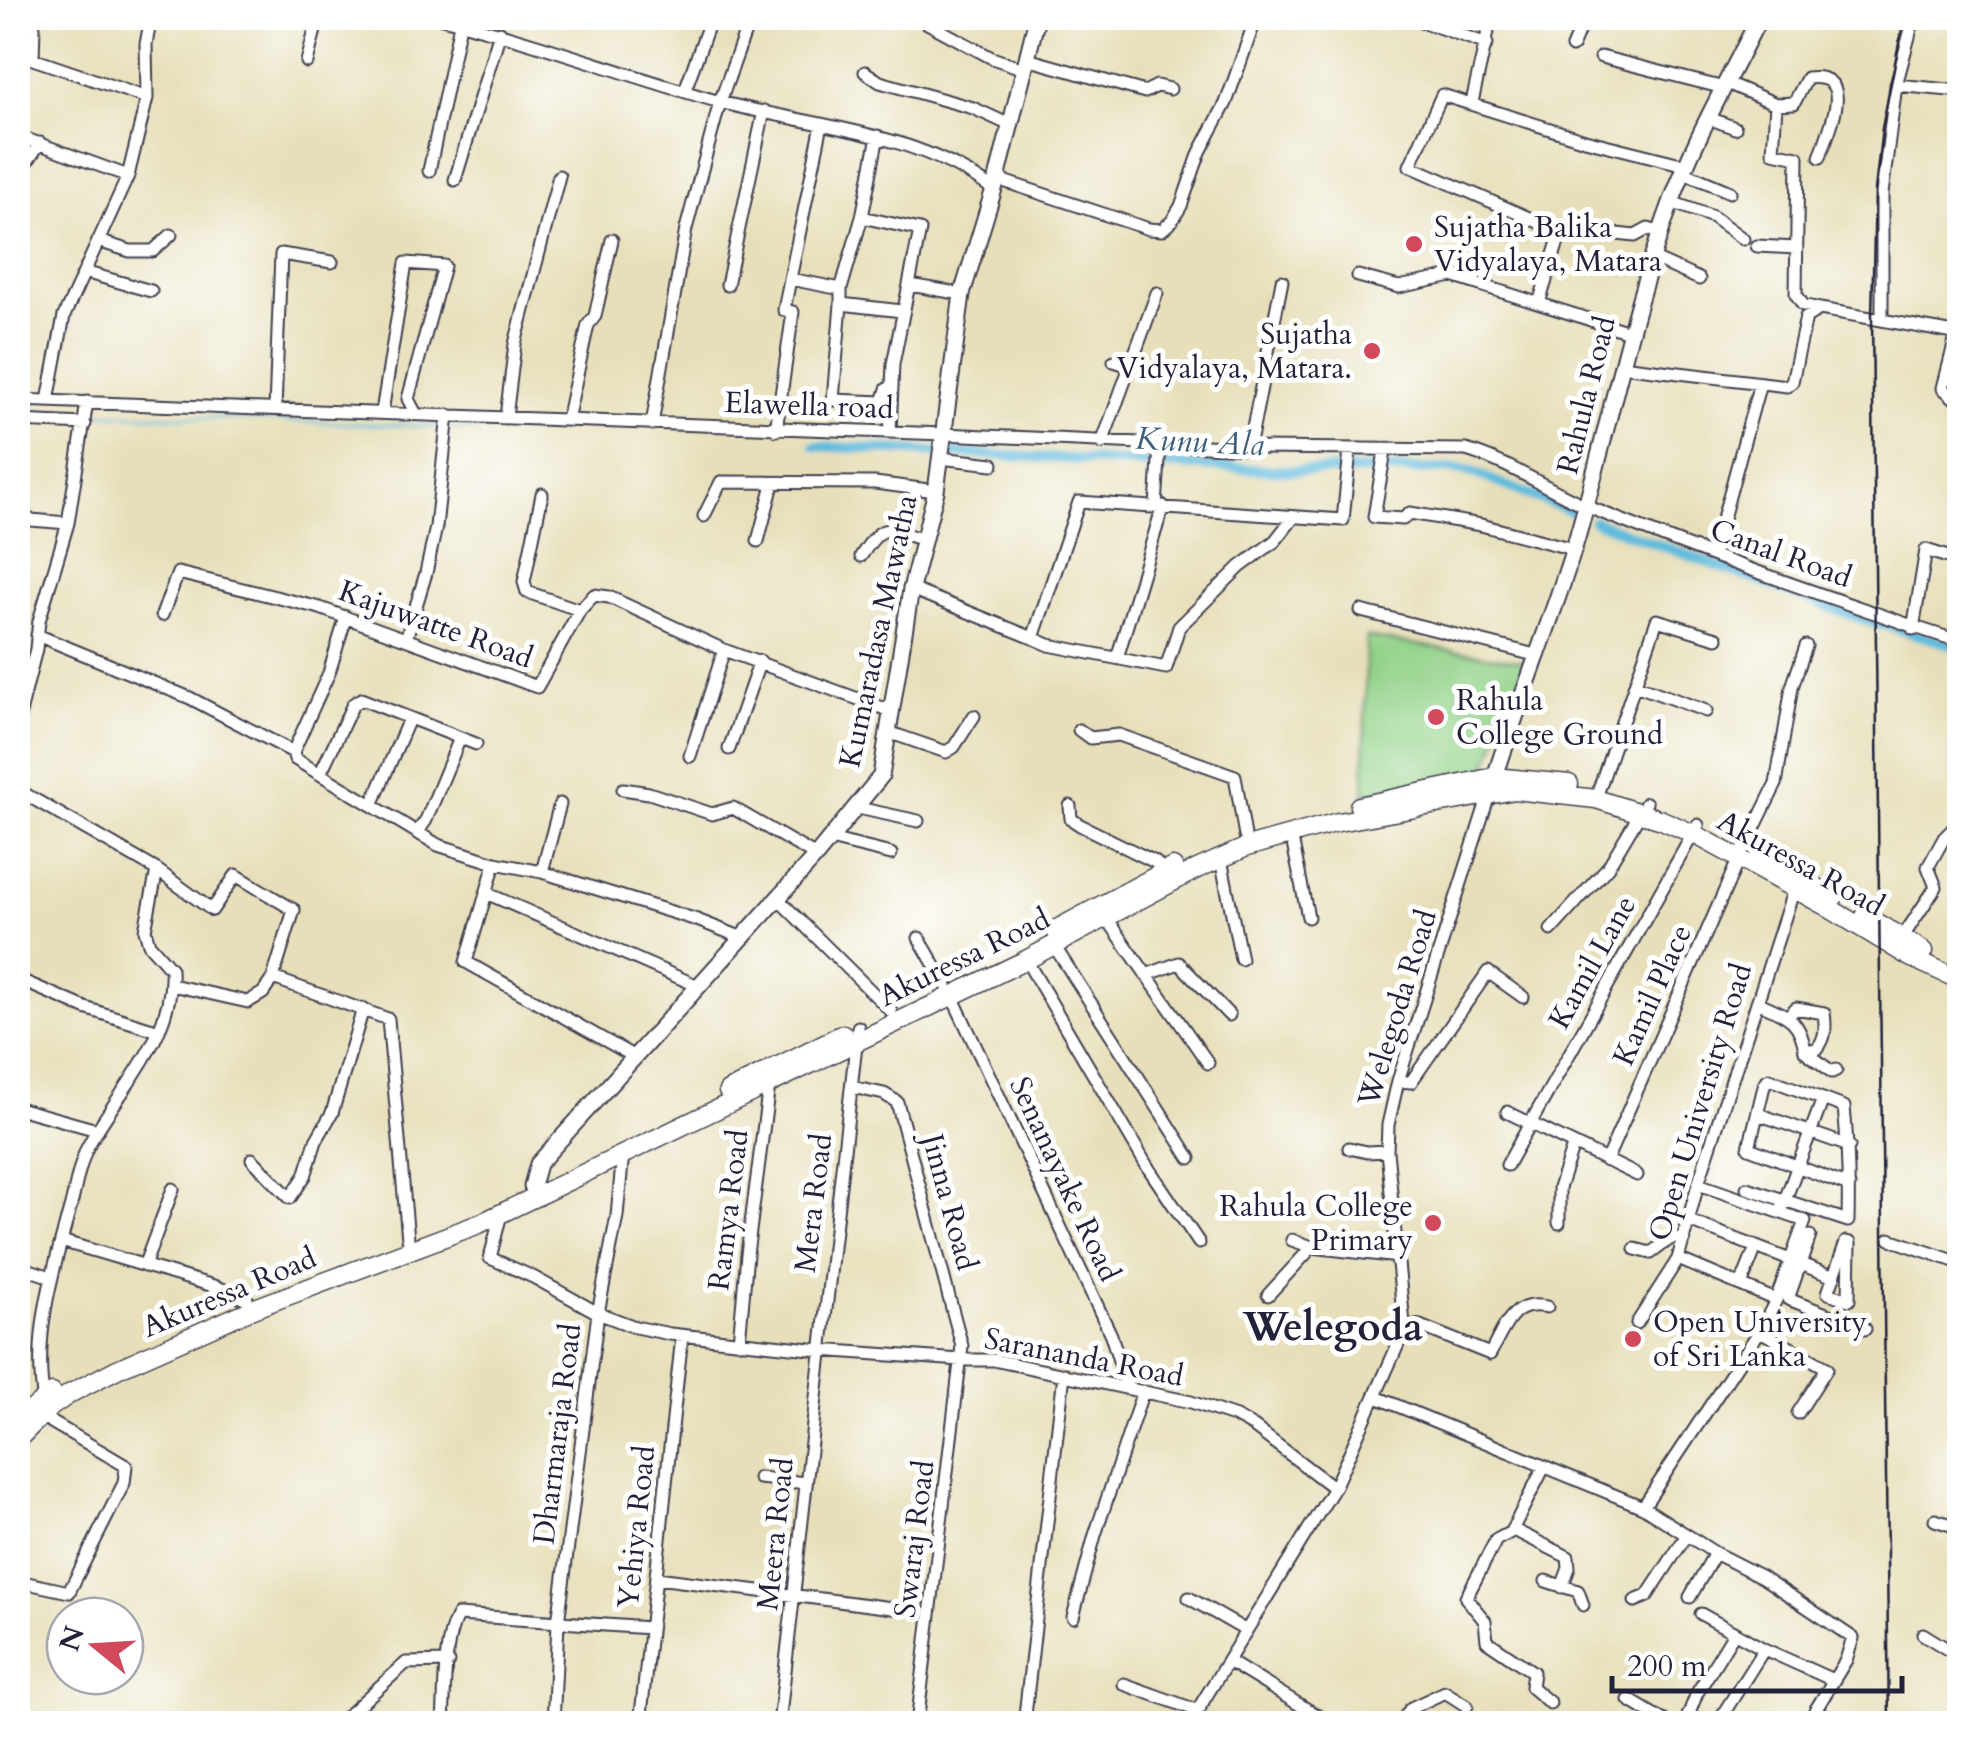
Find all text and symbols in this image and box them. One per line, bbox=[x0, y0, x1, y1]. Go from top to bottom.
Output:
place label: Sujatha Balika Vidyalaya, Matara bbox=[1434, 207, 1662, 282]
marker: Sujatha Balika Vidyalaya, Matara bbox=[1403, 233, 1425, 255]
street label: Rahula Road bbox=[1547, 312, 1626, 478]
place label: Sujatha Vidyalaya, Matara. bbox=[1116, 314, 1352, 389]
marker: Sujatha Vidyalaya, Matara. bbox=[1361, 340, 1383, 362]
street label: Elawella road bbox=[724, 382, 894, 429]
water label: Kunu Ala bbox=[1134, 417, 1266, 467]
street label: Kumaradasa Mawatha bbox=[830, 491, 927, 771]
street label: Canal Road bbox=[1704, 509, 1857, 598]
street label: Kajuwatte Road bbox=[333, 570, 539, 679]
place label: Rahula College Ground bbox=[1456, 680, 1663, 755]
marker: Rahula College Ground bbox=[1425, 706, 1447, 728]
street label: Akuressa Road bbox=[1710, 801, 1892, 926]
street label: Kamil Lane bbox=[1539, 888, 1646, 1036]
street label: Akuressa Road bbox=[872, 898, 1057, 1017]
street label: Welegoda Road bbox=[1348, 905, 1447, 1113]
street label: Kamil Place bbox=[1603, 918, 1702, 1072]
street label: Open University Road bbox=[1639, 958, 1762, 1246]
street label: Senanayake Road bbox=[999, 1070, 1130, 1288]
street label: Jinna Road bbox=[911, 1126, 987, 1275]
street label: Ramya Road bbox=[698, 1127, 759, 1293]
street label: Mera Road bbox=[785, 1131, 842, 1275]
place label: Rahula College Primary bbox=[1219, 1186, 1413, 1261]
marker: Rahula College Primary bbox=[1422, 1212, 1444, 1234]
street label: Akuressa Road bbox=[136, 1237, 323, 1348]
district label: Welegoda bbox=[1242, 1300, 1423, 1355]
place label: Open University of Sri Lanka bbox=[1653, 1302, 1867, 1377]
street label: Sarananda Road bbox=[981, 1318, 1187, 1397]
street label: Dharmaraja Road bbox=[524, 1321, 591, 1547]
marker: Open University of Sri Lanka bbox=[1622, 1328, 1644, 1350]
street label: Yehiya Road bbox=[608, 1443, 665, 1611]
street label: Meera Road bbox=[747, 1456, 804, 1612]
street label: Swaraj Road bbox=[884, 1458, 944, 1620]
north arrow bbox=[45, 1596, 145, 1696]
text: N bbox=[50, 1621, 94, 1656]
scale bar bbox=[1612, 1631, 1902, 1693]
text: 200 m bbox=[1627, 1646, 1707, 1687]

